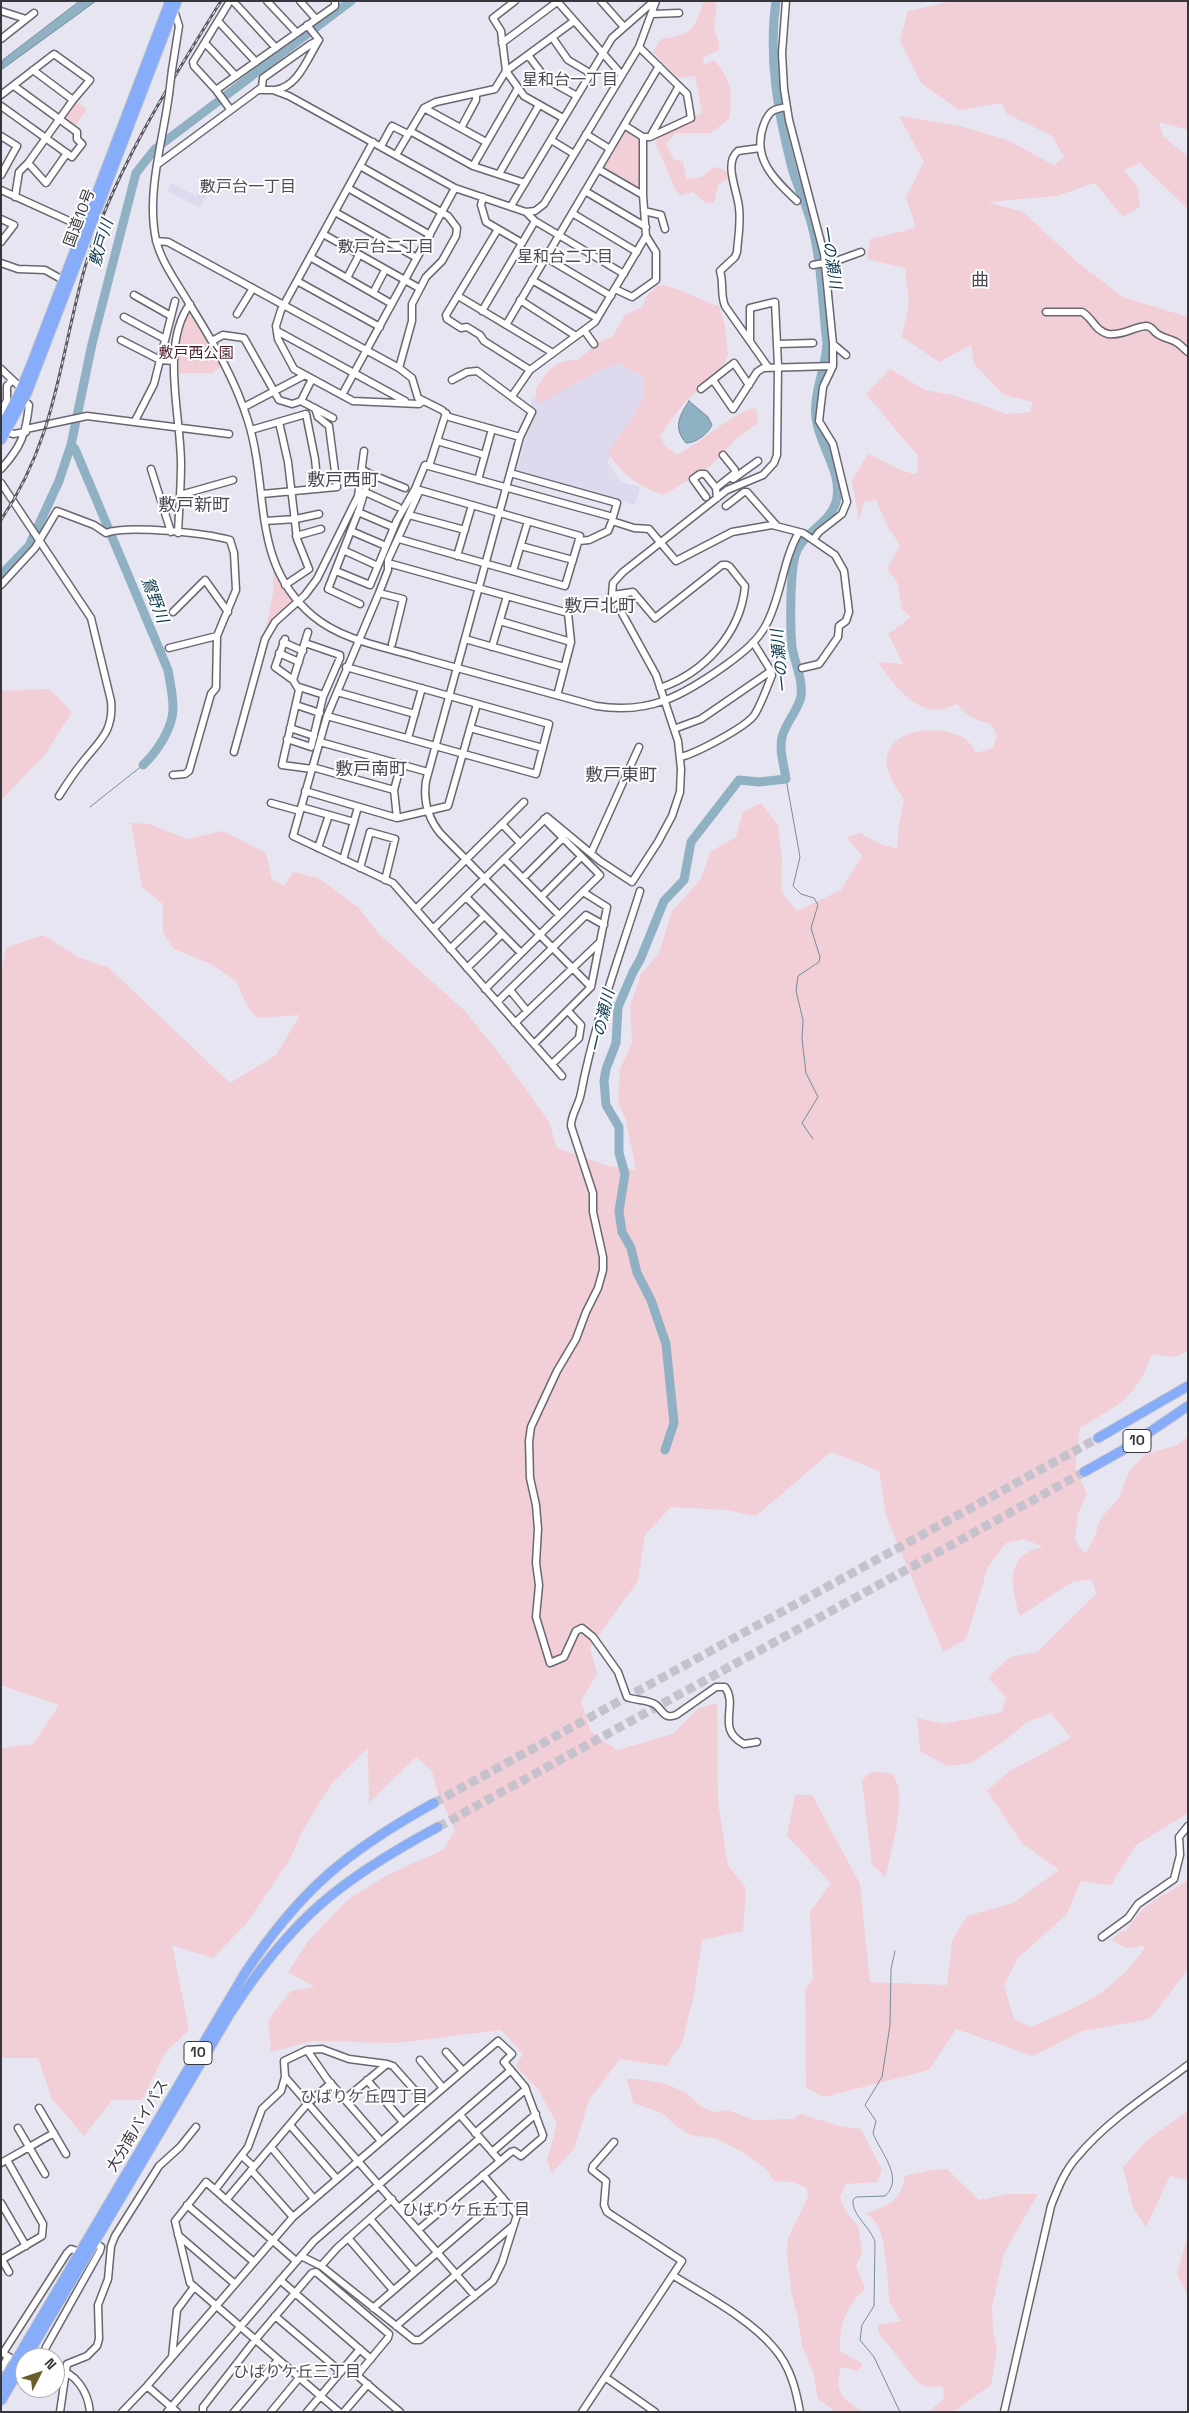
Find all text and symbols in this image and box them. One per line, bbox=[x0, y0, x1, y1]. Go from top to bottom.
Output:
district label: 星和台一丁目 bbox=[522, 71, 618, 91]
district label: 敷戸台一丁目 bbox=[200, 178, 296, 198]
street label: 国道10号 bbox=[61, 186, 99, 250]
water label: 敷戸川 bbox=[86, 217, 118, 269]
water label: 一の瀬川 bbox=[816, 224, 844, 290]
district label: 敷戸台二丁目 bbox=[338, 238, 434, 258]
district label: 星和台二丁目 bbox=[517, 248, 613, 268]
district label: 曲 bbox=[971, 270, 989, 292]
park label: 敷戸西公園 bbox=[159, 345, 233, 363]
district label: 敷戸西町 bbox=[307, 470, 379, 492]
district label: 敷戸新町 bbox=[158, 495, 230, 517]
water label: 鴛野川 bbox=[136, 574, 172, 626]
district label: 敷戸北町 bbox=[564, 596, 636, 618]
water label: 一の瀬川 bbox=[768, 628, 794, 694]
district label: 敷戸南町 bbox=[335, 759, 407, 781]
district label: 敷戸東町 bbox=[585, 765, 657, 787]
water label: 一の瀬川 bbox=[586, 988, 620, 1054]
road number: 10 bbox=[1123, 1430, 1151, 1452]
road number: 10 bbox=[184, 2042, 212, 2064]
street label: 大分南バイパス bbox=[103, 2076, 173, 2176]
district label: ひばりケ丘四丁目 bbox=[300, 2088, 428, 2108]
district label: ひばりケ丘五丁目 bbox=[402, 2201, 530, 2221]
north arrow bbox=[15, 2348, 65, 2398]
text: N bbox=[41, 2354, 60, 2373]
district label: ひばりケ丘三丁目 bbox=[233, 2363, 361, 2383]

